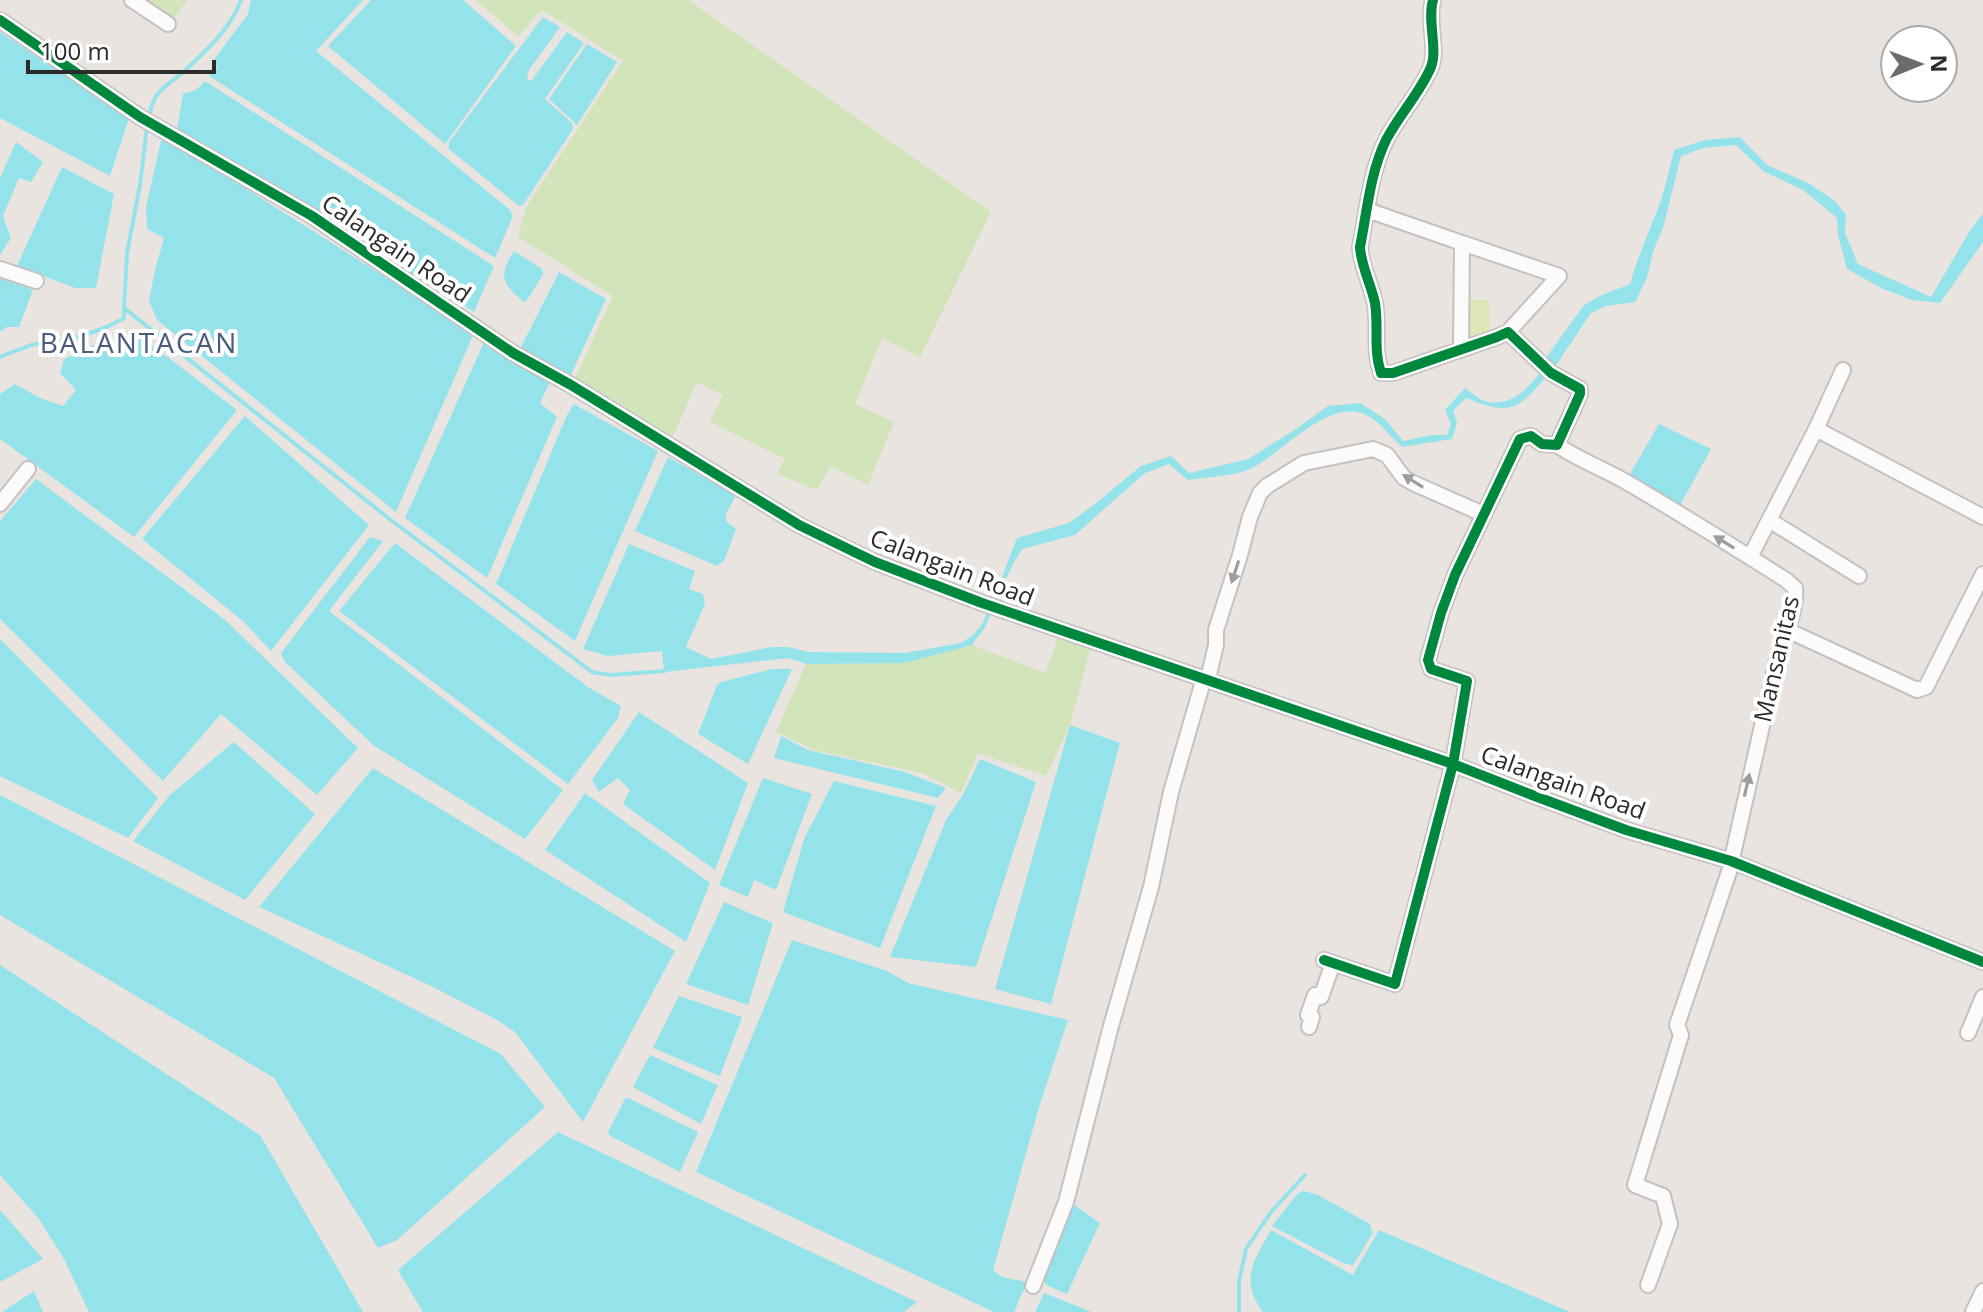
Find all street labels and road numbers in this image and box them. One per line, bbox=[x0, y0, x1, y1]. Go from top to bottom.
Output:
street label: Calangain Road bbox=[316, 186, 478, 310]
street label: Calangain Road bbox=[866, 520, 1039, 613]
street label: Mansanitas bbox=[1745, 592, 1806, 725]
street label: Calangain Road bbox=[1476, 736, 1651, 827]

